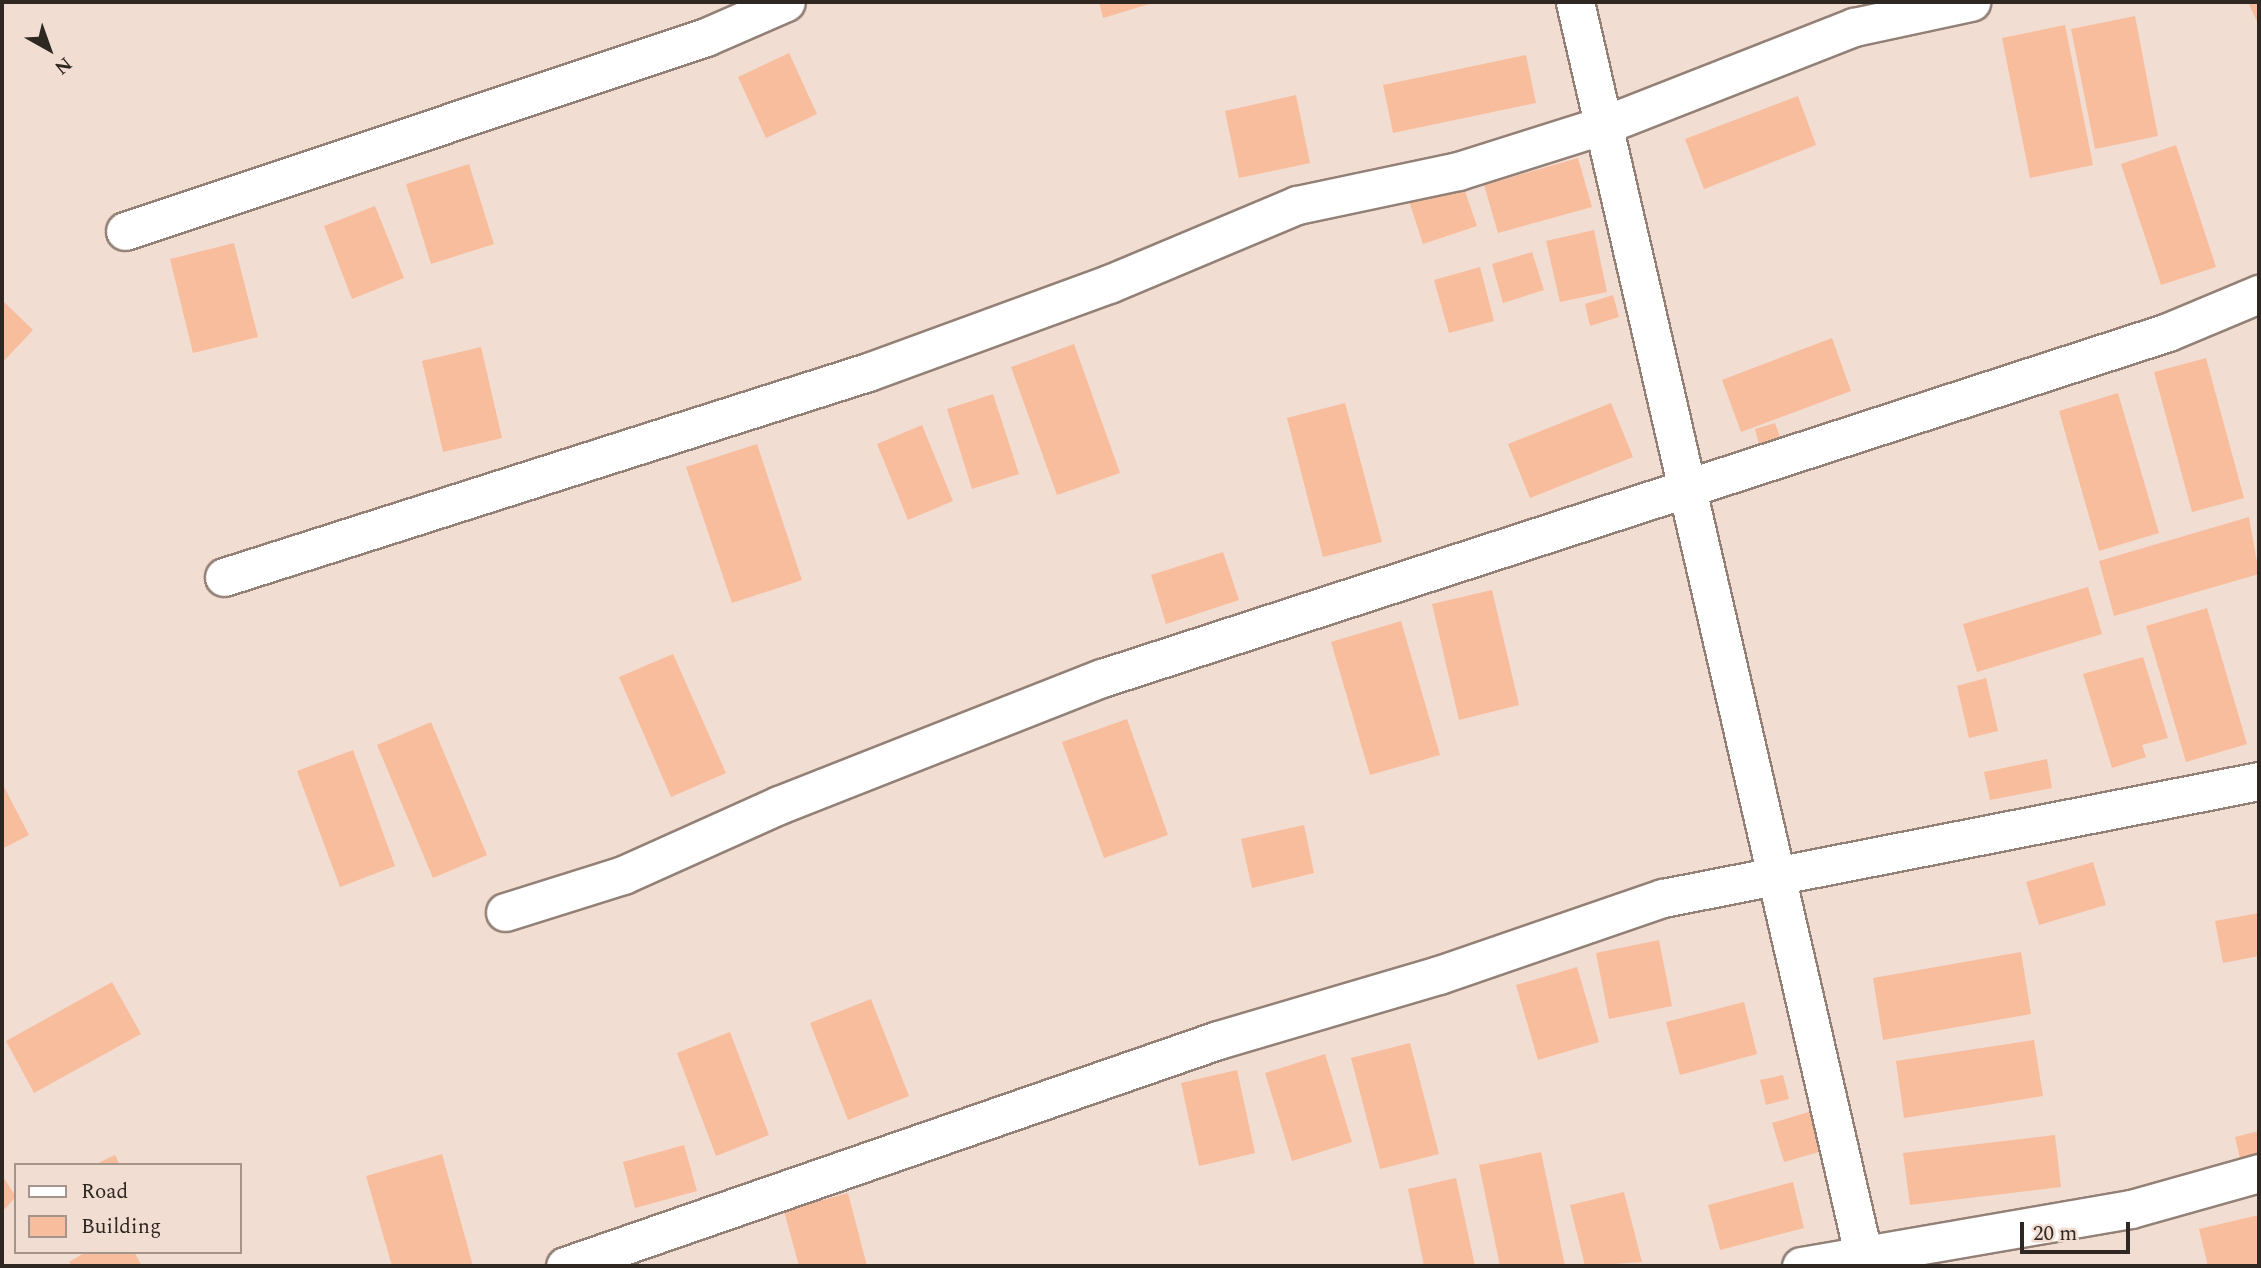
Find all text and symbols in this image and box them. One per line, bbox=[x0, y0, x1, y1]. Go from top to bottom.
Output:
north arrow bbox=[14, 14, 84, 84]
text: N bbox=[48, 49, 78, 82]
legend bbox=[14, 1163, 242, 1254]
text: Road bbox=[81, 1176, 128, 1208]
scale bar bbox=[2023, 1208, 2133, 1252]
text: Building bbox=[81, 1211, 161, 1243]
text: 20 m bbox=[2033, 1218, 2077, 1250]

